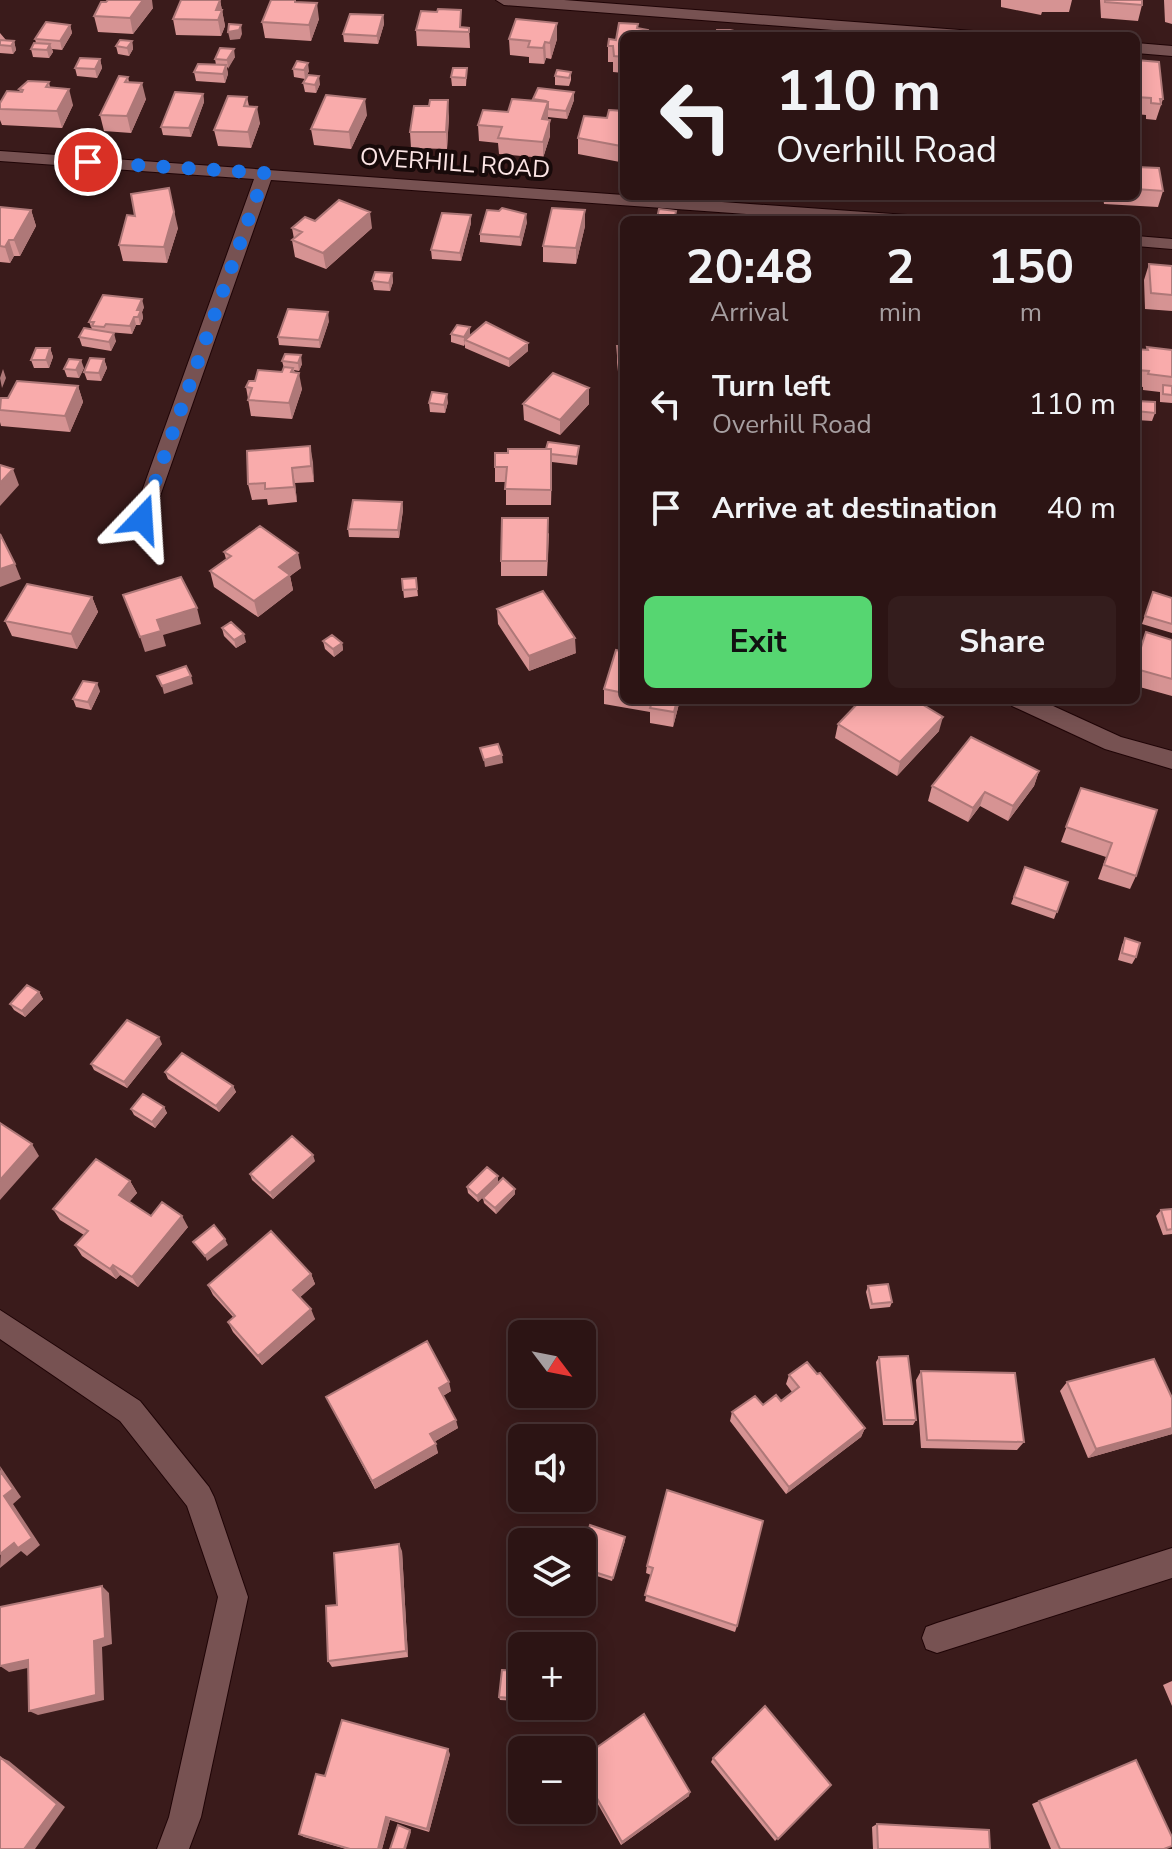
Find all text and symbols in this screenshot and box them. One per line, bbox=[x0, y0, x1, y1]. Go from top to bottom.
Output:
text: 110 m bbox=[776, 53, 941, 130]
icon: left bbox=[644, 64, 748, 168]
text: Overhill Road bbox=[776, 126, 997, 175]
pin bbox=[54, 128, 122, 196]
icon: arrive bbox=[66, 140, 110, 184]
street label: OVERHILL ROAD bbox=[359, 140, 551, 186]
text: 20:48 bbox=[686, 234, 813, 300]
text: 2 bbox=[886, 234, 915, 300]
text: 150 bbox=[988, 234, 1074, 300]
text: Arrival bbox=[710, 295, 789, 330]
text: min bbox=[879, 295, 922, 330]
text: m bbox=[1020, 295, 1042, 330]
text: Turn left bbox=[712, 366, 830, 407]
icon: left bbox=[644, 382, 688, 426]
text: 110 m bbox=[1029, 384, 1116, 425]
text: Overhill Road bbox=[712, 407, 872, 442]
position arrow bbox=[100, 477, 184, 561]
icon: arrive bbox=[644, 486, 688, 530]
text: Arrive at destination bbox=[712, 488, 997, 529]
text: 40 m bbox=[1047, 488, 1116, 529]
button: Exit bbox=[644, 596, 872, 688]
button: Share bbox=[888, 596, 1116, 688]
north arrow bbox=[508, 1320, 596, 1408]
map controls bbox=[508, 1320, 596, 1824]
button: sound bbox=[508, 1424, 596, 1512]
button: layers bbox=[508, 1528, 596, 1616]
button: + bbox=[508, 1632, 596, 1720]
button: − bbox=[508, 1736, 596, 1824]

